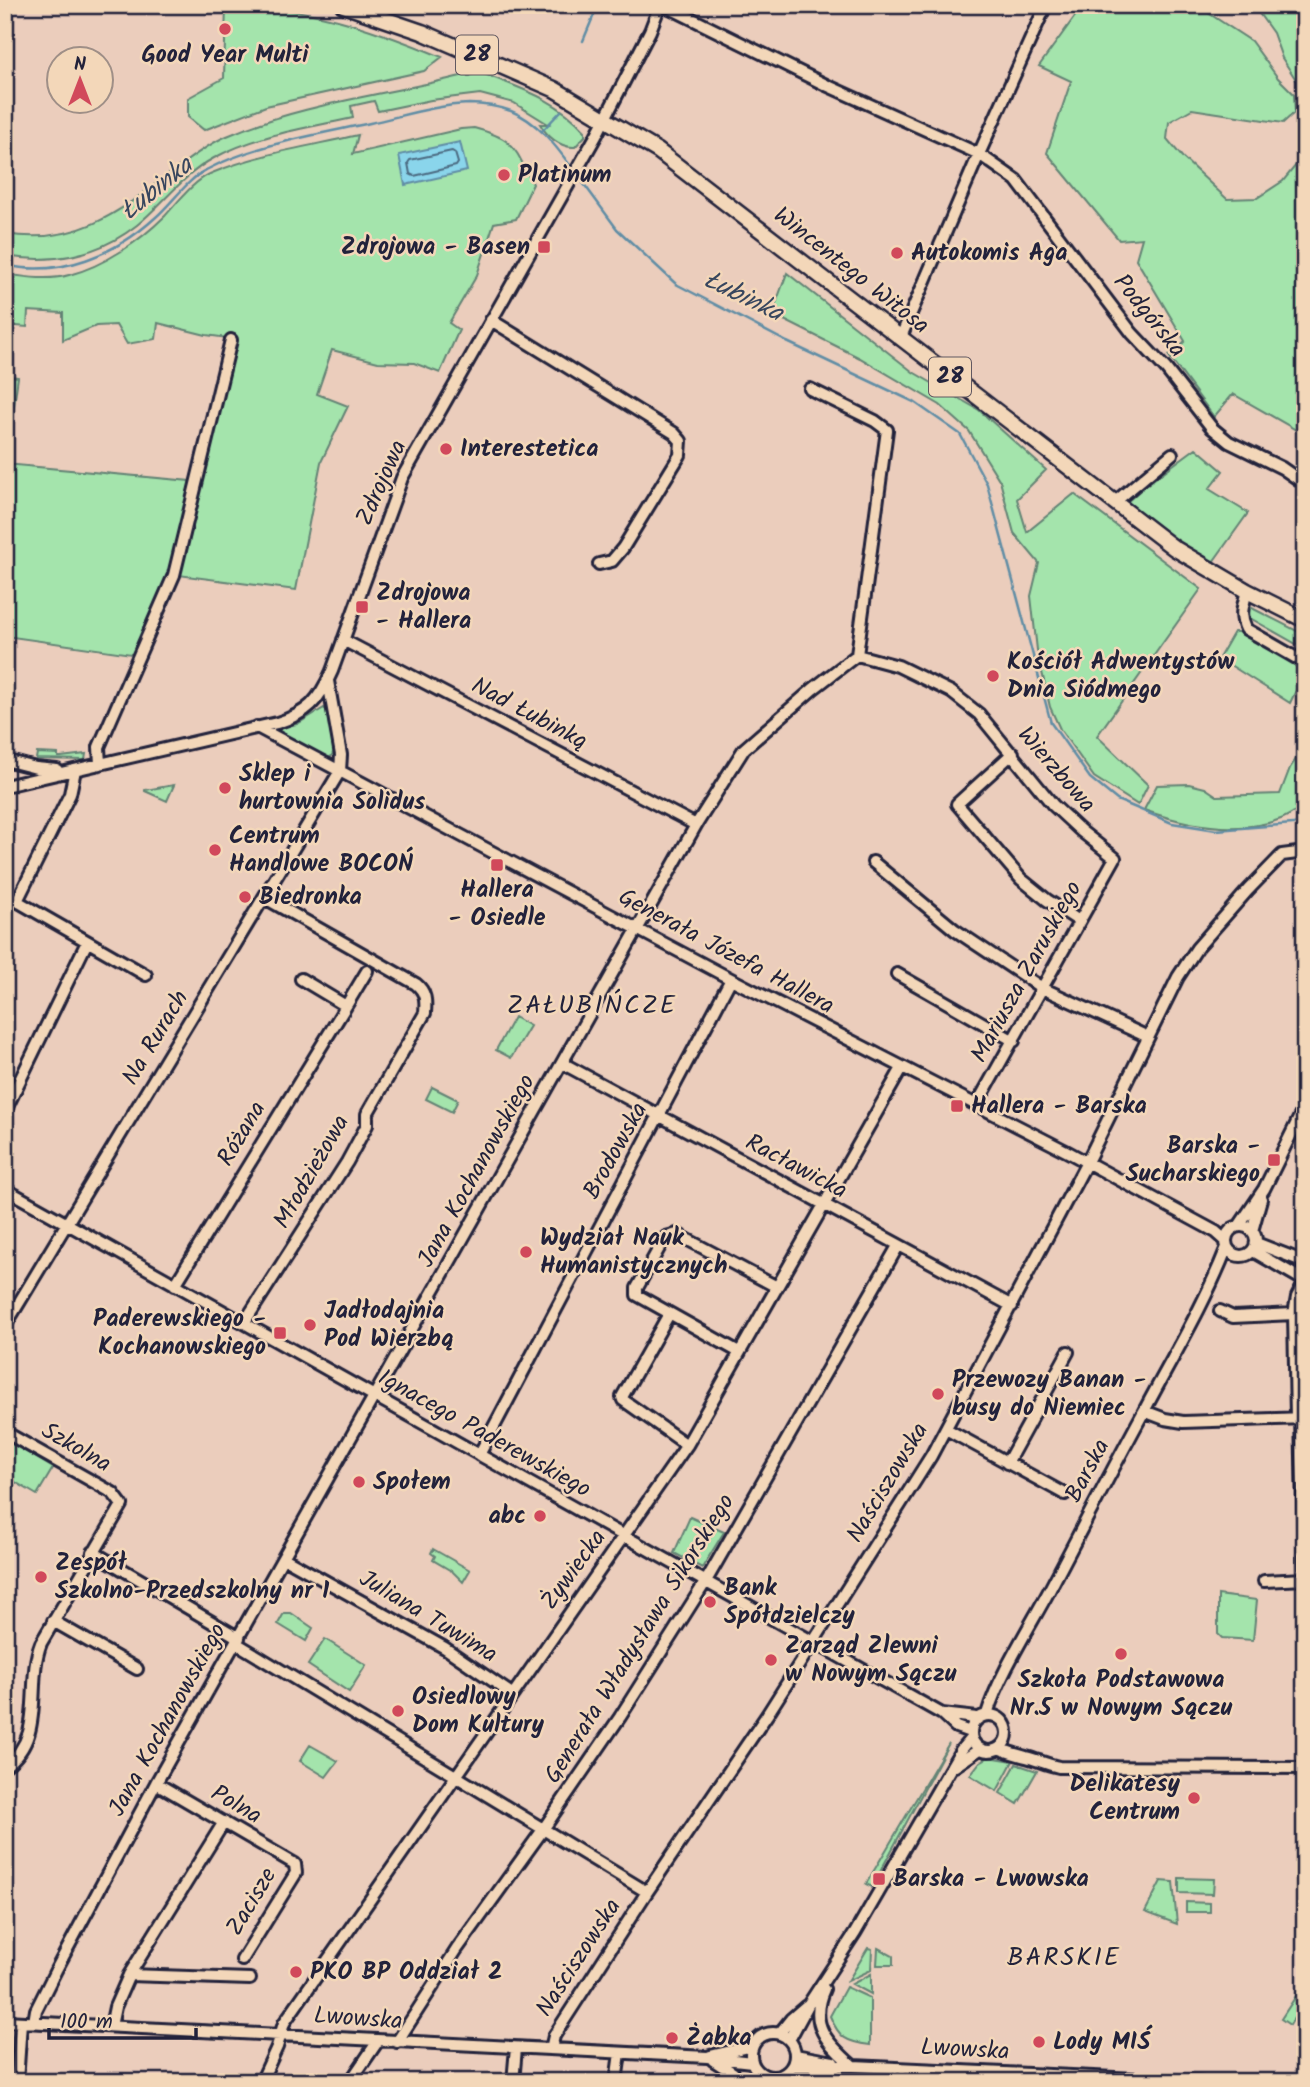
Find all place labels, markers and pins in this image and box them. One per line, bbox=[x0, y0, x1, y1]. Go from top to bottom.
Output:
marker: Good Year Multi bbox=[217, 21, 233, 37]
place label: Good Year Multi bbox=[142, 36, 309, 75]
place label: Platinum bbox=[518, 156, 611, 195]
marker: Platinum bbox=[496, 167, 512, 183]
place label: Zdrojowa - Basen bbox=[341, 228, 530, 267]
place label: Autokomis Aga bbox=[911, 234, 1068, 273]
marker: Zdrojowa - Basen bbox=[536, 239, 552, 255]
marker: Autokomis Aga bbox=[889, 245, 905, 261]
place label: Interestetica bbox=[460, 430, 598, 469]
marker: Interestetica bbox=[438, 441, 454, 457]
place label: Zdrojowa - Hallera bbox=[376, 574, 471, 641]
marker: Zdrojowa - Hallera bbox=[354, 599, 370, 615]
place label: Kościół Adwentystów Dnia Siódmego bbox=[1007, 643, 1235, 710]
marker: Kościół Adwentystów Dnia Siódmego bbox=[985, 668, 1001, 684]
place label: Sklep i hurtownia Solidus bbox=[239, 755, 425, 822]
marker: Sklep i hurtownia Solidus bbox=[217, 780, 233, 796]
place label: Centrum Handlowe BOCOŃ bbox=[229, 817, 413, 884]
marker: Centrum Handlowe BOCOŃ bbox=[207, 842, 223, 858]
marker: Hallera - Osiedle bbox=[489, 857, 505, 873]
place label: Hallera - Osiedle bbox=[448, 871, 546, 938]
place label: Biedronka bbox=[259, 878, 362, 917]
marker: Biedronka bbox=[237, 889, 253, 905]
place label: Hallera - Barska bbox=[971, 1087, 1147, 1126]
marker: Hallera - Barska bbox=[949, 1098, 965, 1114]
place label: Barska - Sucharskiego bbox=[1125, 1127, 1260, 1194]
marker: Barska - Sucharskiego bbox=[1266, 1152, 1282, 1168]
place label: Wydział Nauk Humanistycznych bbox=[540, 1219, 728, 1286]
marker: Wydział Nauk Humanistycznych bbox=[518, 1244, 534, 1260]
place label: Jadłodajnia Pod Wierzbą bbox=[324, 1292, 453, 1359]
place label: Paderewskiego - Kochanowskiego bbox=[93, 1300, 266, 1367]
marker: Jadłodajnia Pod Wierzbą bbox=[302, 1317, 318, 1333]
marker: Paderewskiego - Kochanowskiego bbox=[272, 1325, 288, 1341]
place label: Przewozy Banan - busy do Niemiec bbox=[952, 1361, 1146, 1428]
marker: Przewozy Banan - busy do Niemiec bbox=[930, 1386, 946, 1402]
place label: Społem bbox=[373, 1463, 451, 1502]
marker: Społem bbox=[351, 1474, 367, 1490]
place label: abc bbox=[488, 1497, 526, 1536]
marker: abc bbox=[532, 1508, 548, 1524]
place label: Zespół Szkolno-Przedszkolny nr 1 bbox=[55, 1544, 330, 1611]
marker: Zespół Szkolno-Przedszkolny nr 1 bbox=[33, 1569, 49, 1585]
place label: Bank Spółdzielczy bbox=[724, 1569, 855, 1636]
marker: Bank Spółdzielczy bbox=[702, 1594, 718, 1610]
place label: Zarząd Zlewni w Nowym Sączu bbox=[785, 1627, 957, 1694]
marker: Szkoła Podstawowa Nr.5 w Nowym Sączu bbox=[1113, 1646, 1129, 1662]
marker: Zarząd Zlewni w Nowym Sączu bbox=[763, 1652, 779, 1668]
place label: Szkoła Podstawowa Nr.5 w Nowym Sączu bbox=[1010, 1661, 1232, 1728]
place label: Osiedlowy Dom Kultury bbox=[412, 1678, 544, 1745]
marker: Osiedlowy Dom Kultury bbox=[390, 1703, 406, 1719]
place label: Delikatesy Centrum bbox=[1069, 1765, 1181, 1832]
marker: Delikatesy Centrum bbox=[1186, 1790, 1202, 1806]
place label: Barska - Lwowska bbox=[893, 1860, 1089, 1899]
marker: Barska - Lwowska bbox=[871, 1871, 887, 1887]
place label: PKO BP Oddział 2 bbox=[310, 1953, 502, 1992]
marker: PKO BP Oddział 2 bbox=[288, 1964, 304, 1980]
place label: Żabka bbox=[686, 2019, 751, 2058]
place label: Lody MIŚ bbox=[1053, 2023, 1153, 2062]
marker: Żabka bbox=[664, 2030, 680, 2046]
marker: Lody MIŚ bbox=[1031, 2034, 1047, 2050]

